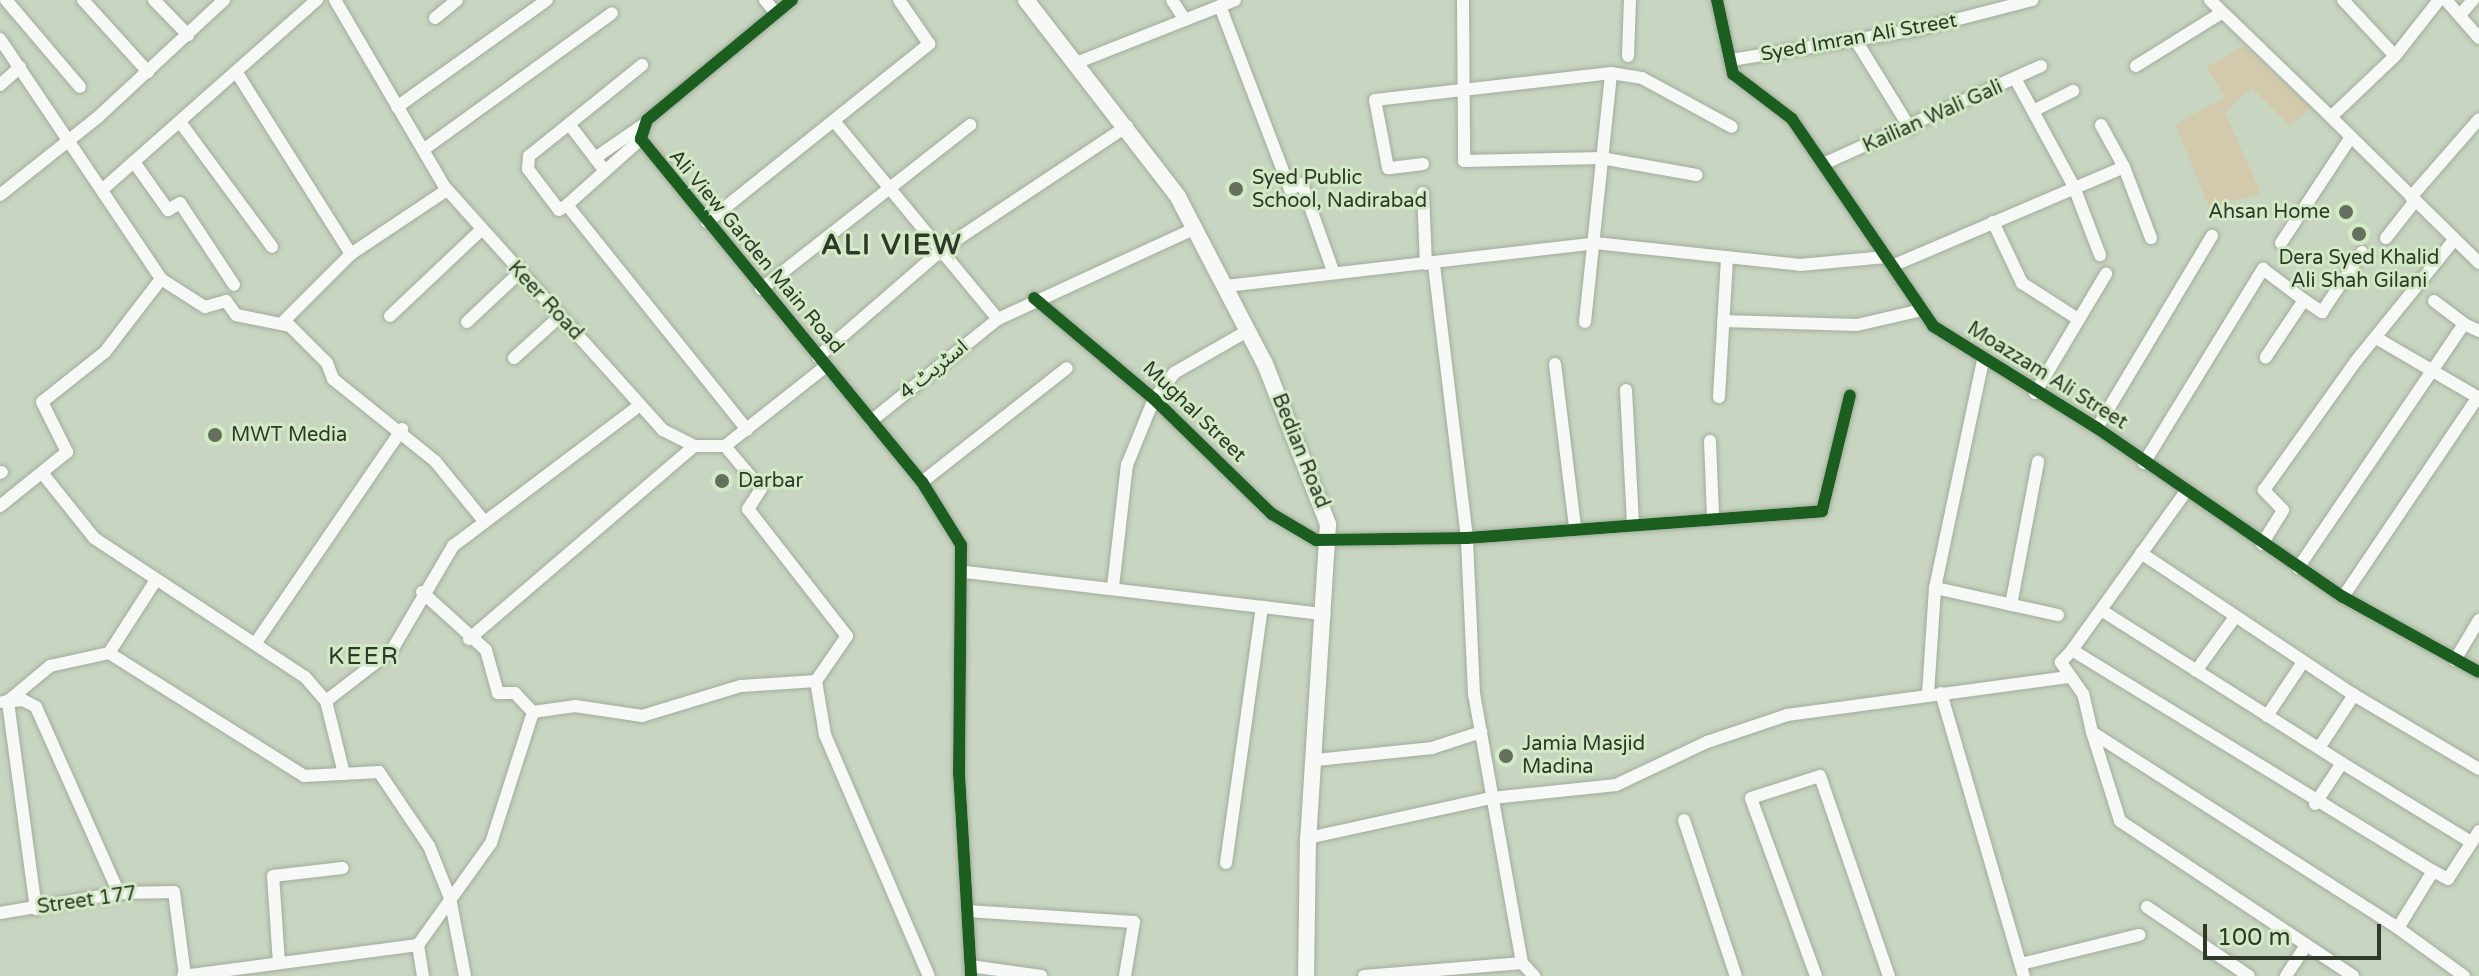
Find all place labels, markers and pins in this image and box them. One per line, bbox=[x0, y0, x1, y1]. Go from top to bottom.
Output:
place label: Syed Public School, Nadirabad bbox=[1252, 166, 1427, 213]
marker: Syed Public School, Nadirabad bbox=[1227, 180, 1245, 198]
place label: Ahsan Home bbox=[2208, 200, 2330, 224]
marker: Ahsan Home bbox=[2337, 203, 2355, 221]
marker: Dera Syed Khalid Ali Shah Gilani bbox=[2350, 225, 2368, 243]
place label: Dera Syed Khalid Ali Shah Gilani bbox=[2279, 246, 2439, 293]
place label: MWT Media bbox=[231, 423, 347, 447]
marker: MWT Media bbox=[206, 426, 224, 444]
place label: Darbar bbox=[738, 469, 803, 493]
marker: Darbar bbox=[713, 472, 731, 490]
place label: Jamia Masjid Madina bbox=[1522, 732, 1645, 779]
marker: Jamia Masjid Madina bbox=[1497, 747, 1515, 765]

